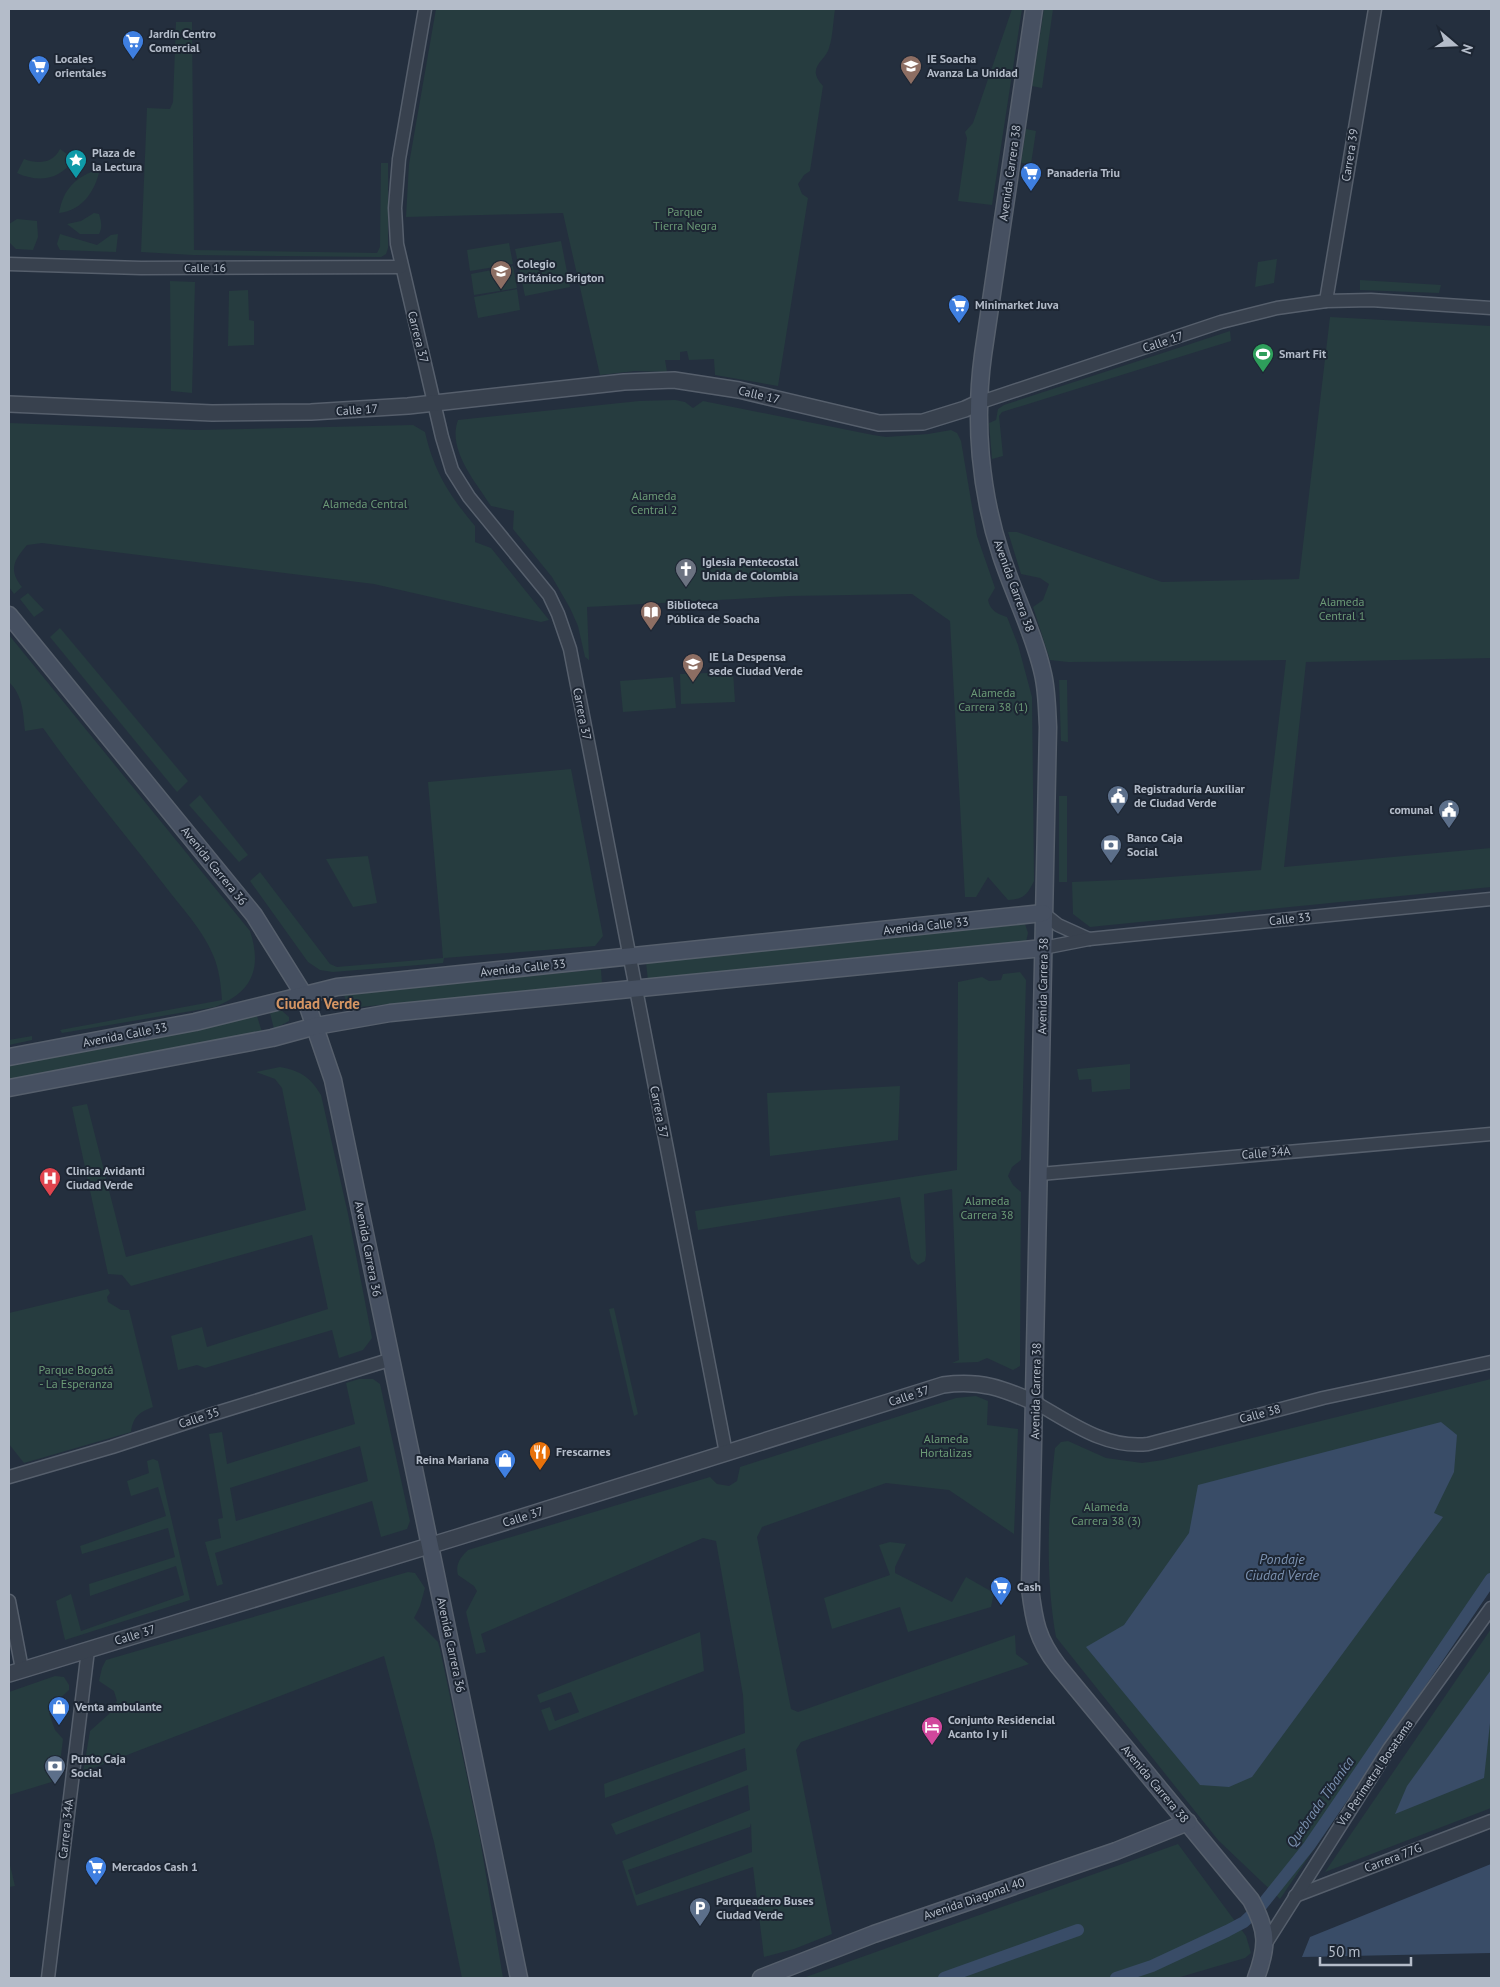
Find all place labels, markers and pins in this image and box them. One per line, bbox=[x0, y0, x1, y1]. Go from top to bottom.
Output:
place label: Jardín Centro Comercial bbox=[148, 26, 217, 55]
supermarket icon: Jardín Centro Comercial bbox=[121, 29, 145, 60]
place label: Locales orientales bbox=[55, 51, 106, 80]
place label: IE Soacha Avanza La Unidad bbox=[927, 51, 1018, 80]
supermarket icon: Locales orientales bbox=[27, 54, 51, 85]
school or university icon: IE Soacha Avanza La Unidad bbox=[899, 54, 923, 85]
place label: Plaza de la Lectura bbox=[92, 145, 142, 174]
place icon: Plaza de la Lectura bbox=[64, 148, 88, 179]
supermarket icon: Panaderia Triu bbox=[1019, 161, 1043, 192]
place label: Panaderia Triu bbox=[1047, 165, 1120, 180]
place label: Colegio Británico Brigton bbox=[517, 256, 604, 285]
school or university icon: Colegio Británico Brigton bbox=[489, 259, 513, 290]
supermarket icon: Minimarket Juva bbox=[947, 293, 971, 324]
place label: Minimarket Juva bbox=[975, 297, 1059, 312]
sports icon: Smart Fit bbox=[1251, 342, 1275, 373]
place label: Smart Fit bbox=[1279, 346, 1327, 361]
place label: Iglesia Pentecostal Unida de Colombia bbox=[702, 554, 799, 583]
church icon: Iglesia Pentecostal Unida de Colombia bbox=[674, 557, 698, 588]
place label: Biblioteca Pública de Soacha bbox=[667, 597, 760, 626]
library icon: Biblioteca Pública de Soacha bbox=[639, 600, 663, 631]
place label: IE La Despensa sede Ciudad Verde bbox=[709, 649, 803, 678]
school or university icon: IE La Despensa sede Ciudad Verde bbox=[681, 652, 705, 683]
place label: Registraduría Auxiliar de Ciudad Verde bbox=[1134, 781, 1246, 810]
public building icon: Registraduría Auxiliar de Ciudad Verde bbox=[1106, 784, 1130, 815]
public building icon: comunal bbox=[1437, 798, 1461, 829]
place label: comunal bbox=[1389, 802, 1433, 817]
place label: Banco Caja Social bbox=[1127, 830, 1183, 859]
bank icon: Banco Caja Social bbox=[1099, 833, 1123, 864]
place label: Clinica Avidanti Ciudad Verde bbox=[66, 1163, 145, 1192]
hospital icon: Clinica Avidanti Ciudad Verde bbox=[38, 1166, 62, 1197]
restaurant icon: Frescarnes bbox=[528, 1440, 552, 1471]
place label: Frescarnes bbox=[556, 1444, 611, 1459]
shop icon: Reina Mariana bbox=[493, 1448, 517, 1479]
place label: Reina Mariana bbox=[416, 1452, 489, 1467]
supermarket icon: Cash bbox=[989, 1575, 1013, 1606]
place label: Cash bbox=[1017, 1579, 1041, 1594]
shop icon: Venta ambulante bbox=[47, 1695, 71, 1726]
place label: Venta ambulante bbox=[74, 1699, 162, 1714]
place label: Conjunto Residencial Acanto I y Ii bbox=[948, 1712, 1056, 1741]
hotel icon: Conjunto Residencial Acanto I y Ii bbox=[920, 1715, 944, 1746]
place label: Punto Caja Social bbox=[71, 1751, 126, 1780]
bank icon: Punto Caja Social bbox=[43, 1754, 67, 1785]
supermarket icon: Mercados Cash 1 bbox=[84, 1855, 108, 1886]
place label: Mercados Cash 1 bbox=[112, 1859, 198, 1874]
place label: Parqueadero Buses Ciudad Verde bbox=[716, 1893, 814, 1922]
parking icon: Parqueadero Buses Ciudad Verde bbox=[688, 1896, 712, 1927]

